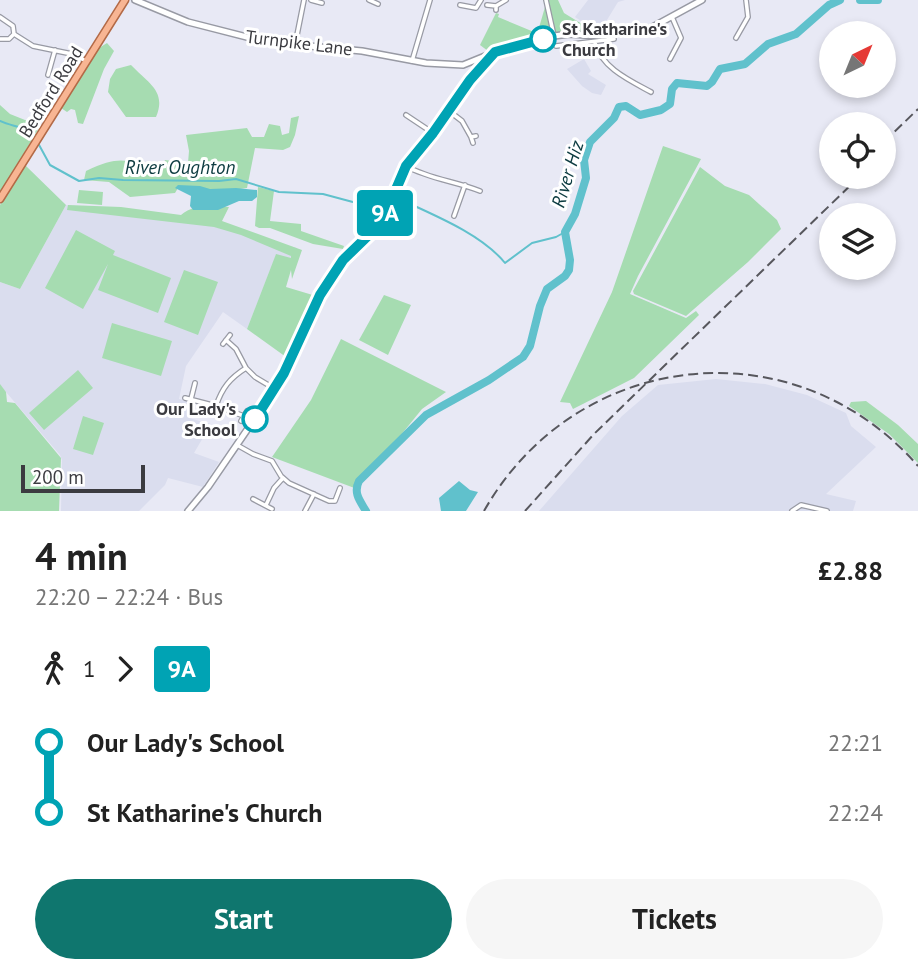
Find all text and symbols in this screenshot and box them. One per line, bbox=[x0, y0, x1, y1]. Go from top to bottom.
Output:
place label: St Katharine's Church bbox=[562, 17, 668, 61]
north arrow bbox=[819, 21, 896, 98]
map controls bbox=[819, 21, 896, 280]
street label: Turnpike Lane bbox=[244, 25, 354, 60]
marker: St Katharine's Church bbox=[530, 26, 556, 52]
street label: Bedford Road bbox=[13, 42, 88, 142]
button: locate bbox=[819, 112, 896, 189]
water label: River Hiz bbox=[545, 137, 589, 210]
water label: River Oughton bbox=[125, 155, 235, 179]
line badge: 9A bbox=[354, 190, 416, 236]
text: 9A bbox=[371, 197, 399, 228]
button: layers bbox=[819, 203, 896, 280]
place label: Our Lady's School bbox=[156, 397, 237, 441]
marker: Our Lady's School bbox=[242, 406, 268, 432]
scale bar bbox=[21, 462, 145, 494]
text: 200 m bbox=[32, 465, 84, 489]
text: 4 min bbox=[35, 531, 128, 580]
text: £2.88 bbox=[818, 554, 883, 587]
text: 22:20 – 22:24 · Bus bbox=[35, 582, 223, 611]
icon: walk bbox=[35, 650, 73, 688]
icon: forward bbox=[106, 650, 144, 688]
text: 9A bbox=[168, 653, 196, 684]
text: 1 bbox=[83, 654, 96, 683]
text: Our Lady's School bbox=[87, 726, 284, 759]
text: 22:21 bbox=[828, 728, 883, 757]
text: St Katharine's Church bbox=[87, 796, 322, 829]
text: 22:24 bbox=[828, 798, 883, 827]
button: Start bbox=[35, 879, 452, 959]
button: Tickets bbox=[466, 879, 883, 959]

